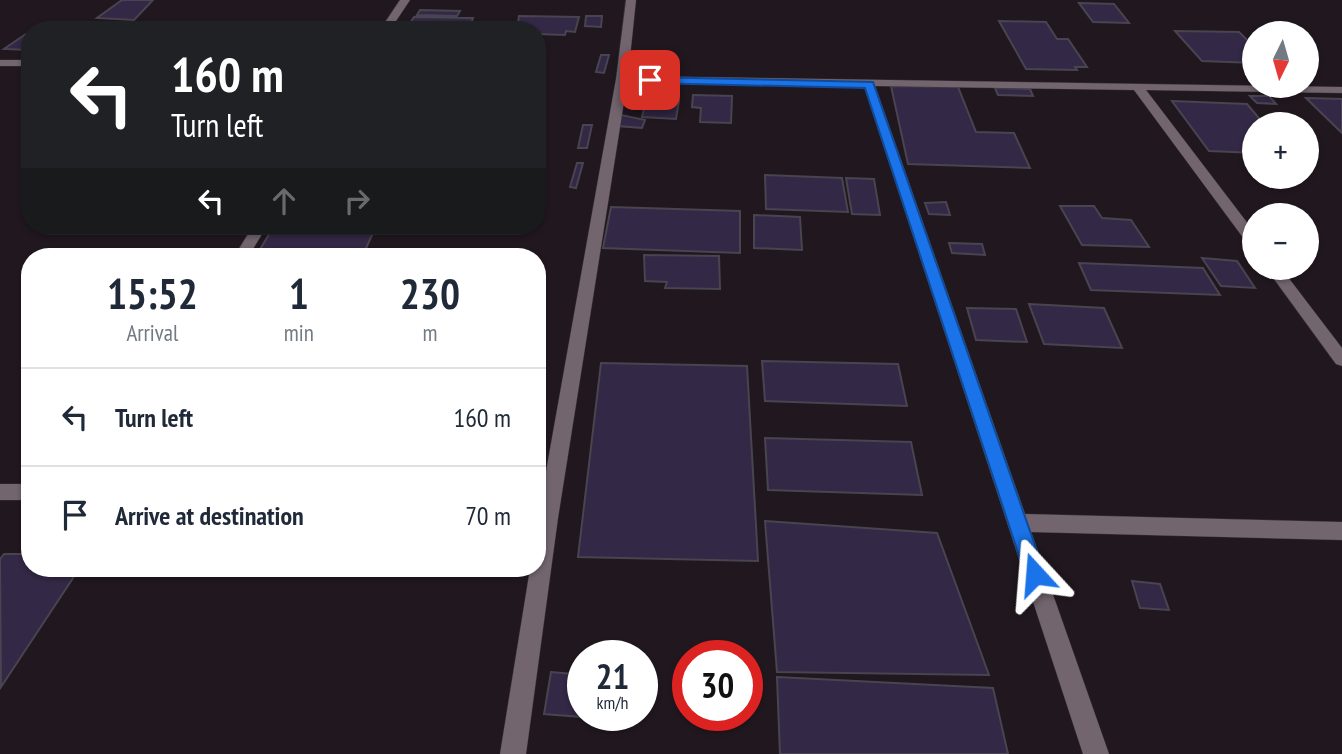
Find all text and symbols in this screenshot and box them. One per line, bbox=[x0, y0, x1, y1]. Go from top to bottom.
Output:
north arrow bbox=[1242, 21, 1320, 98]
map controls bbox=[1242, 21, 1319, 280]
text: 160 m bbox=[171, 42, 284, 106]
icon: left bbox=[56, 49, 147, 140]
pin bbox=[620, 50, 680, 110]
icon: arrive bbox=[631, 61, 669, 99]
text: Turn left bbox=[171, 104, 263, 146]
button: + bbox=[1242, 112, 1319, 189]
icon: left bbox=[192, 182, 230, 220]
icon: ahead bbox=[265, 182, 303, 220]
icon: right bbox=[338, 182, 376, 220]
button: − bbox=[1242, 203, 1319, 280]
text: 15:52 bbox=[107, 266, 198, 321]
text: 1 bbox=[289, 266, 309, 321]
text: 230 bbox=[400, 266, 460, 321]
text: Arrival bbox=[126, 318, 178, 347]
text: min bbox=[284, 318, 314, 347]
text: m bbox=[422, 318, 437, 347]
icon: left bbox=[56, 398, 94, 436]
text: Turn left bbox=[115, 401, 193, 434]
text: 160 m bbox=[453, 401, 511, 434]
icon: arrive bbox=[56, 496, 94, 534]
text: Arrive at destination bbox=[115, 499, 304, 532]
text: 70 m bbox=[465, 499, 511, 532]
position arrow bbox=[998, 537, 1072, 611]
speed limit sign: 30 bbox=[672, 640, 763, 731]
text: 21 bbox=[596, 653, 629, 699]
text: km/h bbox=[597, 691, 628, 714]

